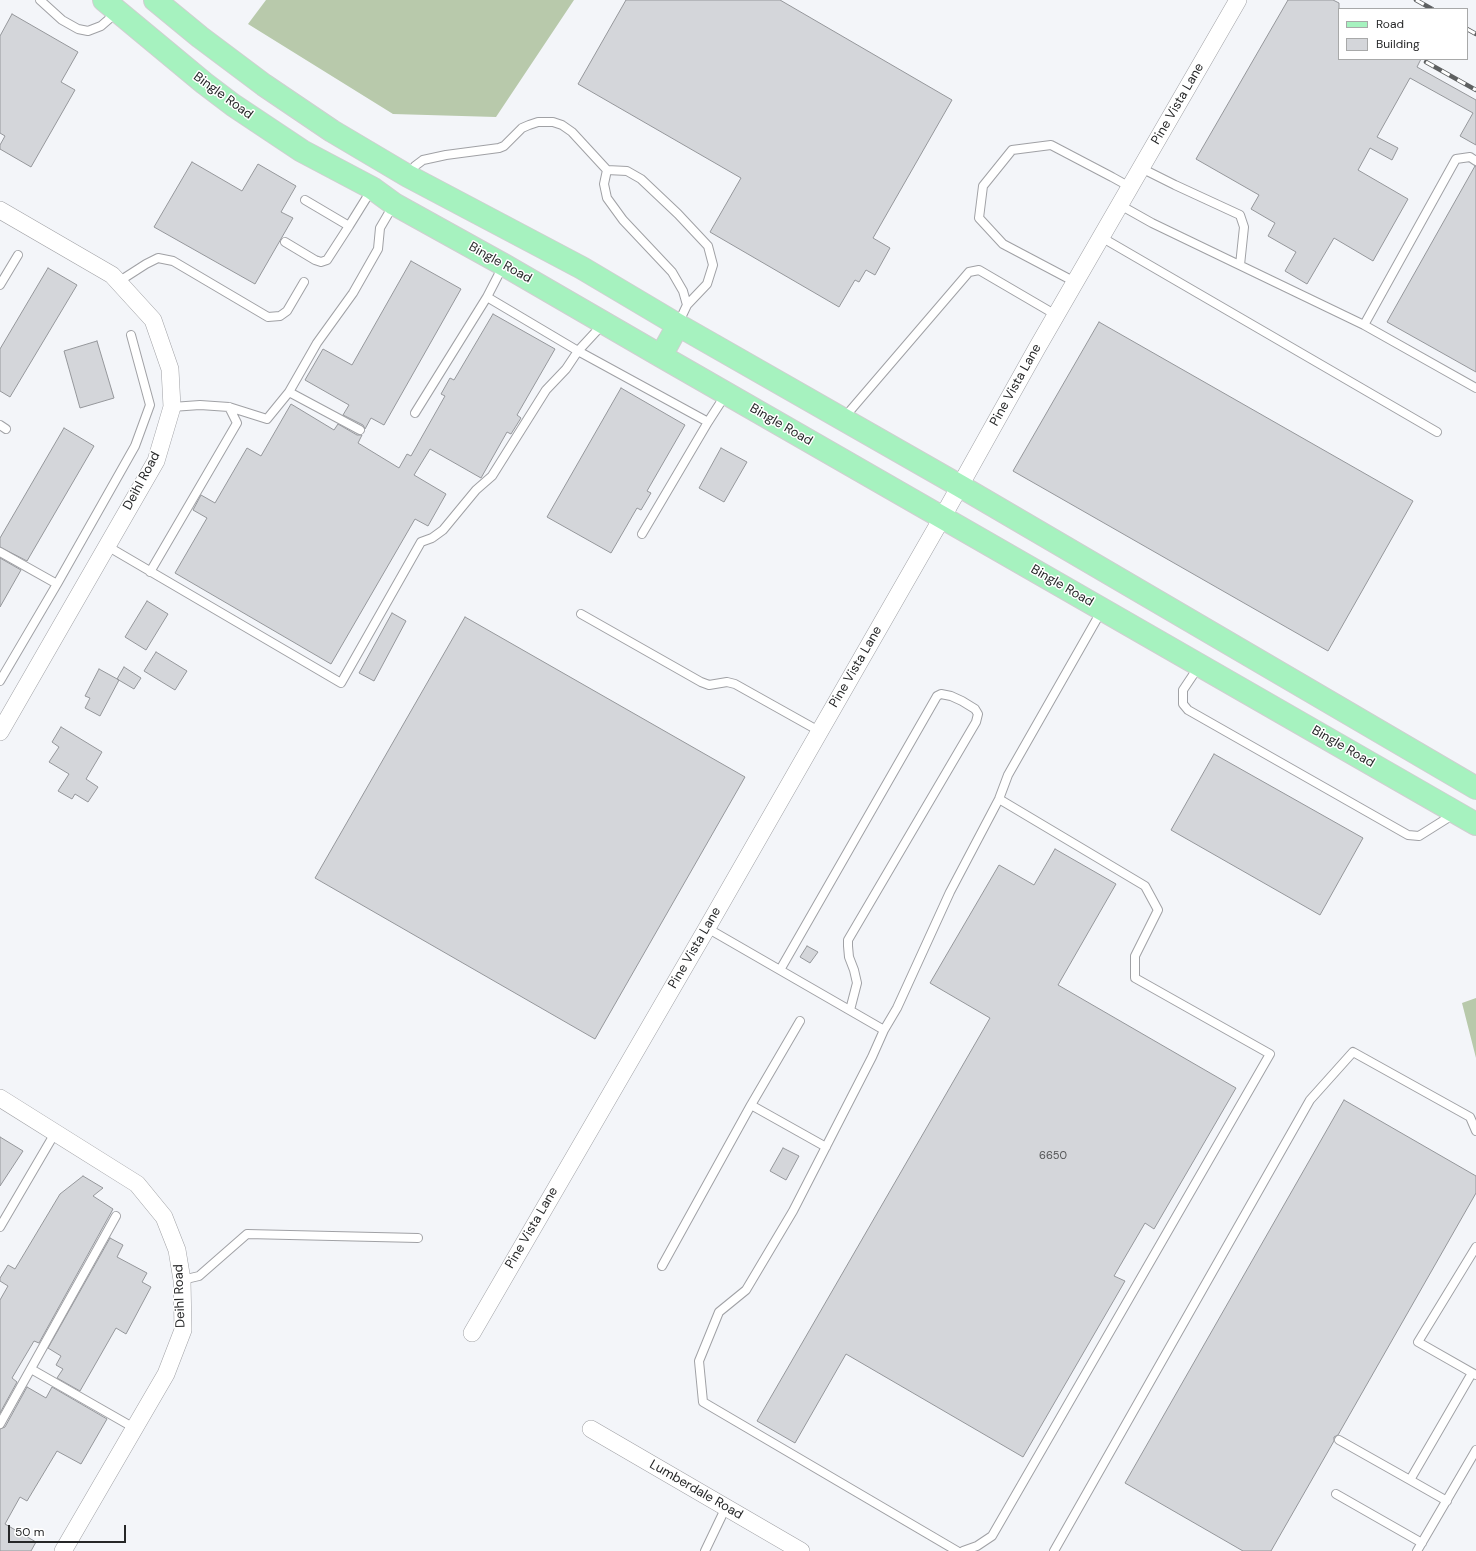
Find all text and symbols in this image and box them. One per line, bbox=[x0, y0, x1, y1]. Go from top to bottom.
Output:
legend bbox=[1338, 8, 1468, 60]
text: Road bbox=[1376, 16, 1404, 32]
text: Building bbox=[1376, 36, 1420, 52]
street label: Pine Vista Lane bbox=[1148, 61, 1208, 147]
street label: Bingle Road bbox=[190, 69, 256, 123]
street label: Bingle Road bbox=[466, 239, 534, 287]
street label: Pine Vista Lane bbox=[987, 341, 1045, 429]
street label: Bingle Road bbox=[747, 401, 815, 449]
street label: Deihl Road bbox=[120, 449, 164, 513]
street label: Bingle Road bbox=[1028, 562, 1096, 610]
street label: Pine Vista Lane bbox=[826, 624, 886, 710]
street label: Bingle Road bbox=[1309, 723, 1377, 771]
street label: Pine Vista Lane bbox=[665, 905, 725, 991]
house number: 6650 bbox=[1039, 1149, 1067, 1163]
street label: Pine Vista Lane bbox=[502, 1185, 562, 1271]
street label: Deihl Road bbox=[171, 1264, 189, 1328]
street label: Lumberdale Road bbox=[647, 1457, 745, 1523]
scale bar bbox=[10, 1517, 128, 1543]
text: 50 m bbox=[15, 1524, 44, 1540]

